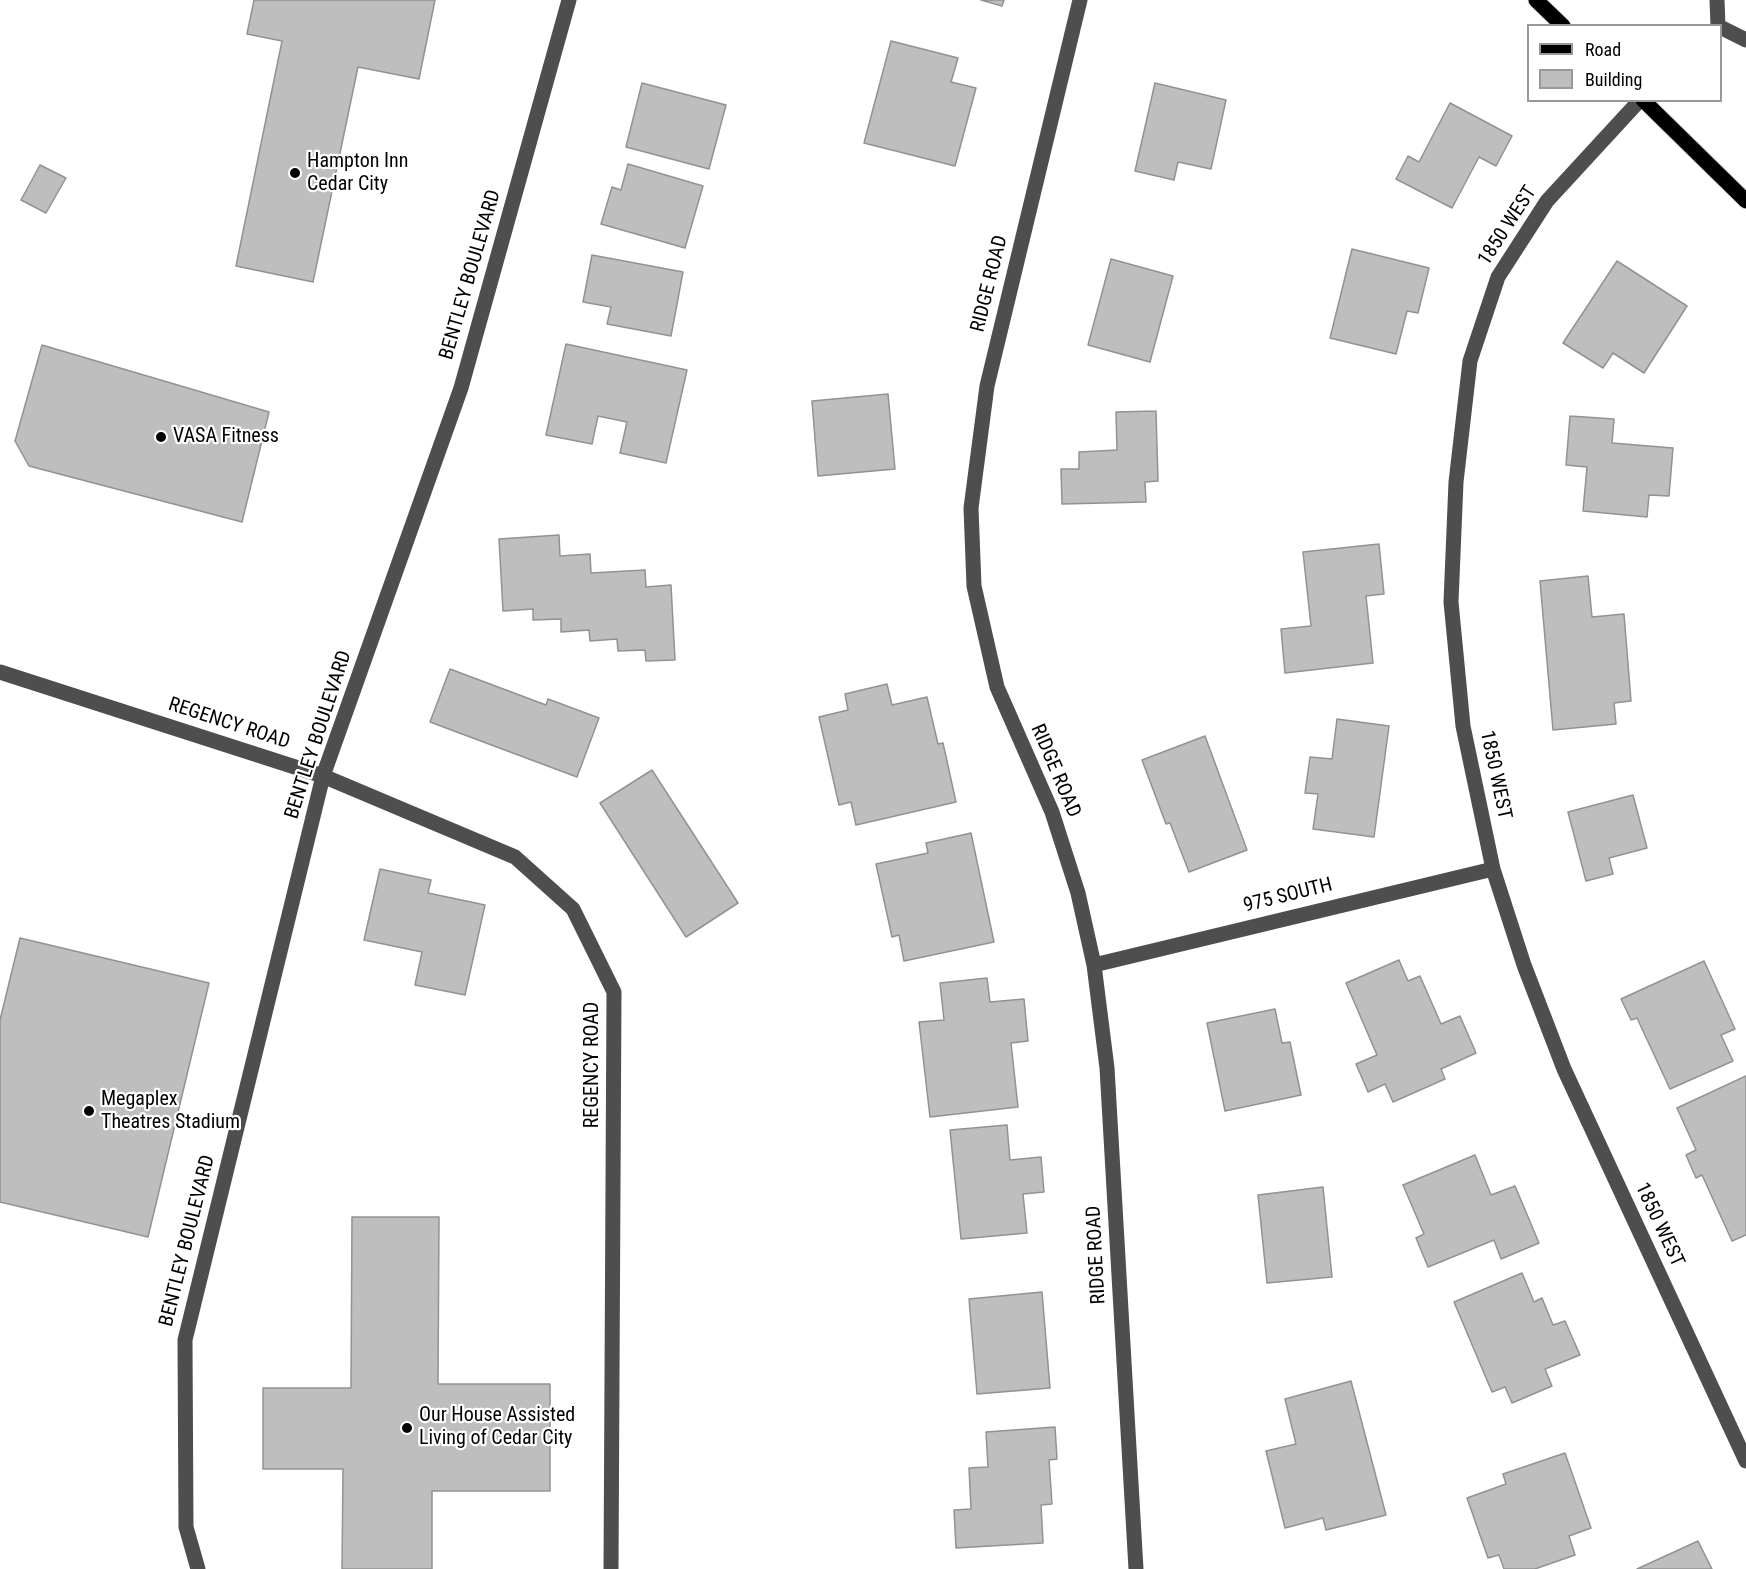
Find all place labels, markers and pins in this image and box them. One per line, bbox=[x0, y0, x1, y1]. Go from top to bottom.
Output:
place label: Hampton Inn Cedar City bbox=[307, 150, 408, 197]
marker: Hampton Inn Cedar City bbox=[288, 166, 302, 180]
place label: VASA Fitness bbox=[173, 425, 279, 449]
marker: VASA Fitness bbox=[154, 430, 168, 444]
place label: Megaplex Theatres Stadium bbox=[101, 1088, 240, 1135]
marker: Megaplex Theatres Stadium bbox=[82, 1104, 96, 1118]
place label: Our House Assisted Living of Cedar City bbox=[419, 1404, 575, 1451]
marker: Our House Assisted Living of Cedar City bbox=[400, 1421, 414, 1435]

